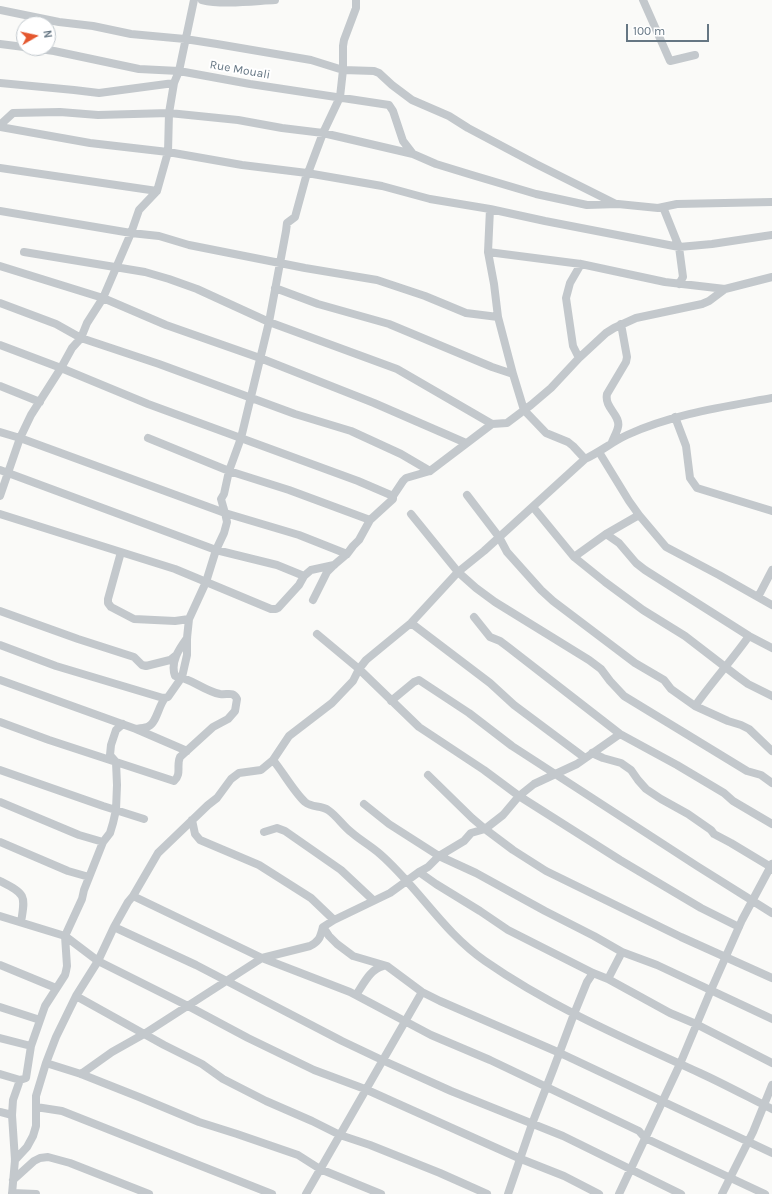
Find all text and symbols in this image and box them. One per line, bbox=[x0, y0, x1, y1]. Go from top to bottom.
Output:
north arrow bbox=[16, 16, 56, 56]
scale bar bbox=[628, 16, 711, 42]
text: 100 m bbox=[633, 24, 665, 38]
text: N bbox=[40, 29, 54, 39]
street label: Rue Mouali bbox=[209, 58, 271, 82]

